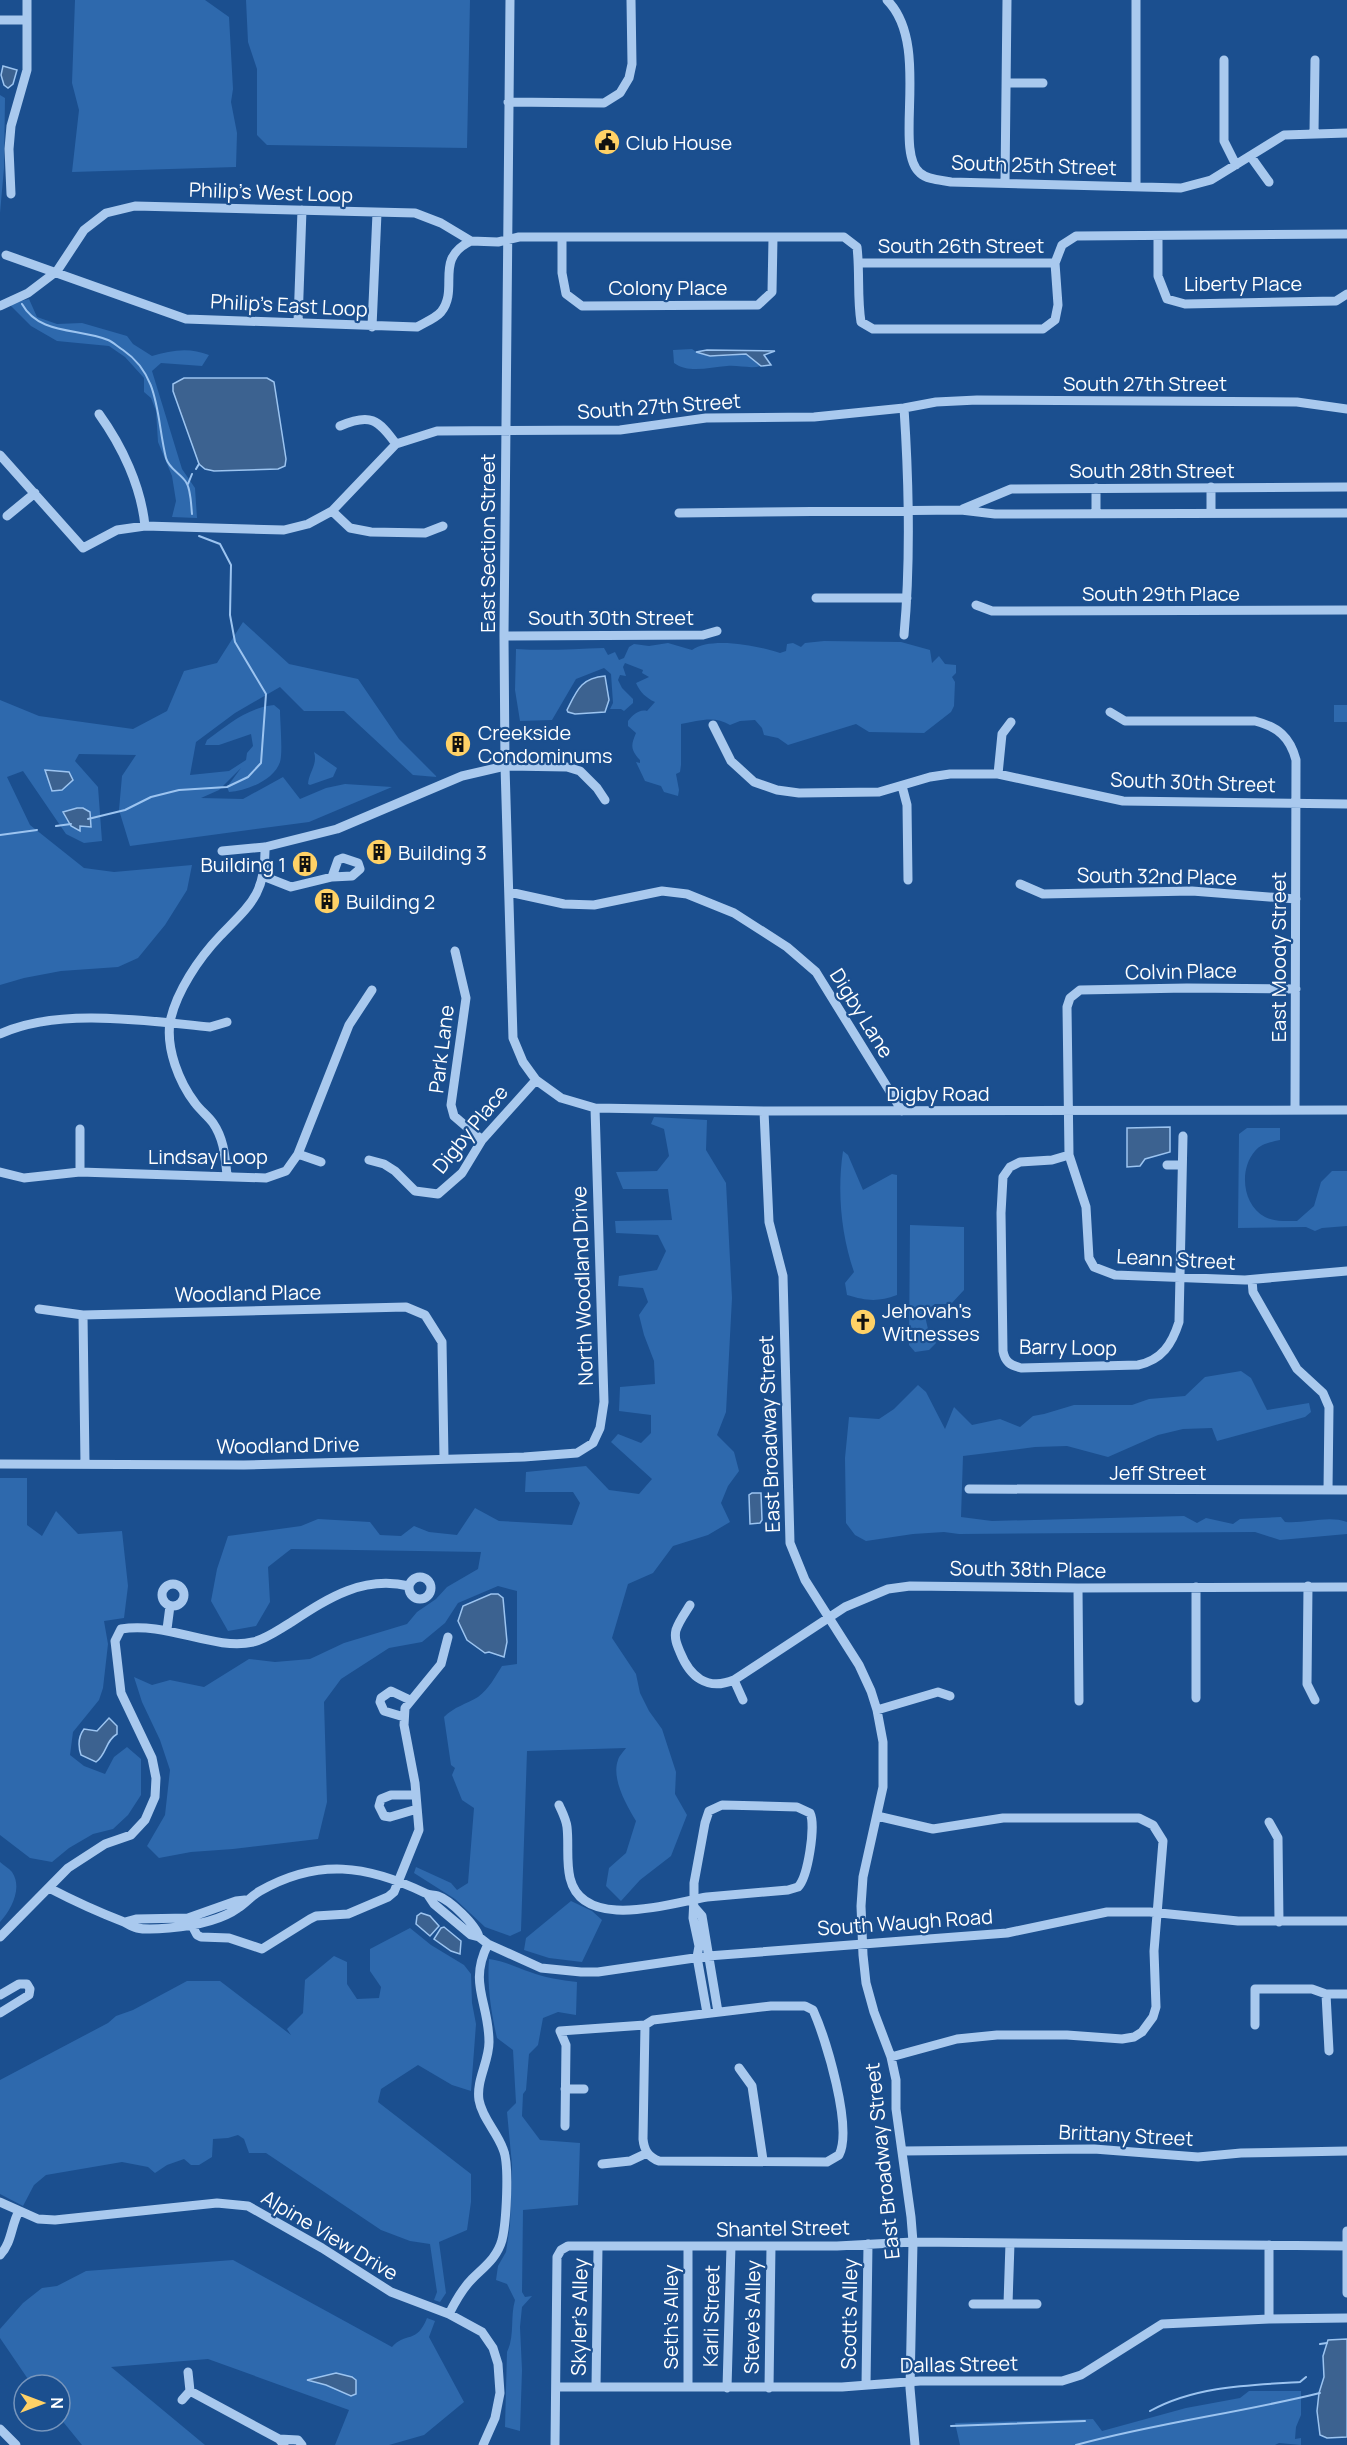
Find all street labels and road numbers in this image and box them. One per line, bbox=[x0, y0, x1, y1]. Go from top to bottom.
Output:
street label: South 25th Street bbox=[951, 149, 1117, 181]
street label: Philip's West Loop bbox=[188, 176, 354, 208]
street label: South 26th Street bbox=[878, 232, 1044, 259]
street label: Liberty Place bbox=[1184, 270, 1302, 297]
street label: Colony Place bbox=[609, 274, 728, 301]
street label: Philip's East Loop bbox=[210, 287, 368, 323]
street label: South 27th Street bbox=[1063, 370, 1227, 397]
street label: South 27th Street bbox=[576, 387, 742, 425]
street label: East Section Street bbox=[474, 453, 501, 633]
street label: South 28th Street bbox=[1069, 457, 1235, 484]
street label: South 29th Place bbox=[1082, 580, 1240, 607]
street label: South 30th Street bbox=[528, 604, 694, 631]
street label: South 30th Street bbox=[1110, 766, 1276, 798]
street label: South 32nd Place bbox=[1077, 861, 1237, 891]
street label: East Moody Street bbox=[1265, 872, 1292, 1042]
street label: Colvin Place bbox=[1125, 957, 1237, 985]
street label: Digby Lane bbox=[824, 963, 900, 1063]
street label: Park Lane bbox=[422, 1003, 460, 1095]
street label: Digby Place bbox=[426, 1079, 514, 1179]
street label: Digby Road bbox=[886, 1080, 990, 1107]
street label: Lindsay Loop bbox=[148, 1143, 268, 1170]
street label: North Woodland Drive bbox=[565, 1186, 599, 1386]
street label: Leann Street bbox=[1116, 1242, 1236, 1276]
street label: Woodland Place bbox=[174, 1278, 322, 1308]
street label: Barry Loop bbox=[1019, 1333, 1117, 1361]
street label: East Broadway Street bbox=[752, 1335, 786, 1533]
street label: Woodland Drive bbox=[216, 1430, 360, 1460]
street label: Jeff Street bbox=[1110, 1459, 1206, 1486]
street label: South 38th Place bbox=[949, 1554, 1107, 1584]
street label: South Waugh Road bbox=[816, 1902, 994, 1942]
street label: East Broadway Street bbox=[858, 2061, 906, 2261]
street label: Brittany Street bbox=[1058, 2118, 1194, 2152]
street label: Alpine View Drive bbox=[257, 2183, 403, 2287]
street label: Shantel Street bbox=[716, 2213, 850, 2243]
street label: Skyler's Alley bbox=[564, 2257, 594, 2376]
street label: Scott's Alley bbox=[835, 2258, 863, 2370]
street label: Steve's Alley bbox=[738, 2259, 767, 2374]
street label: Seth's Alley bbox=[657, 2264, 684, 2369]
street label: Karli Street bbox=[697, 2265, 725, 2367]
street label: Dallas Street bbox=[900, 2349, 1018, 2379]

